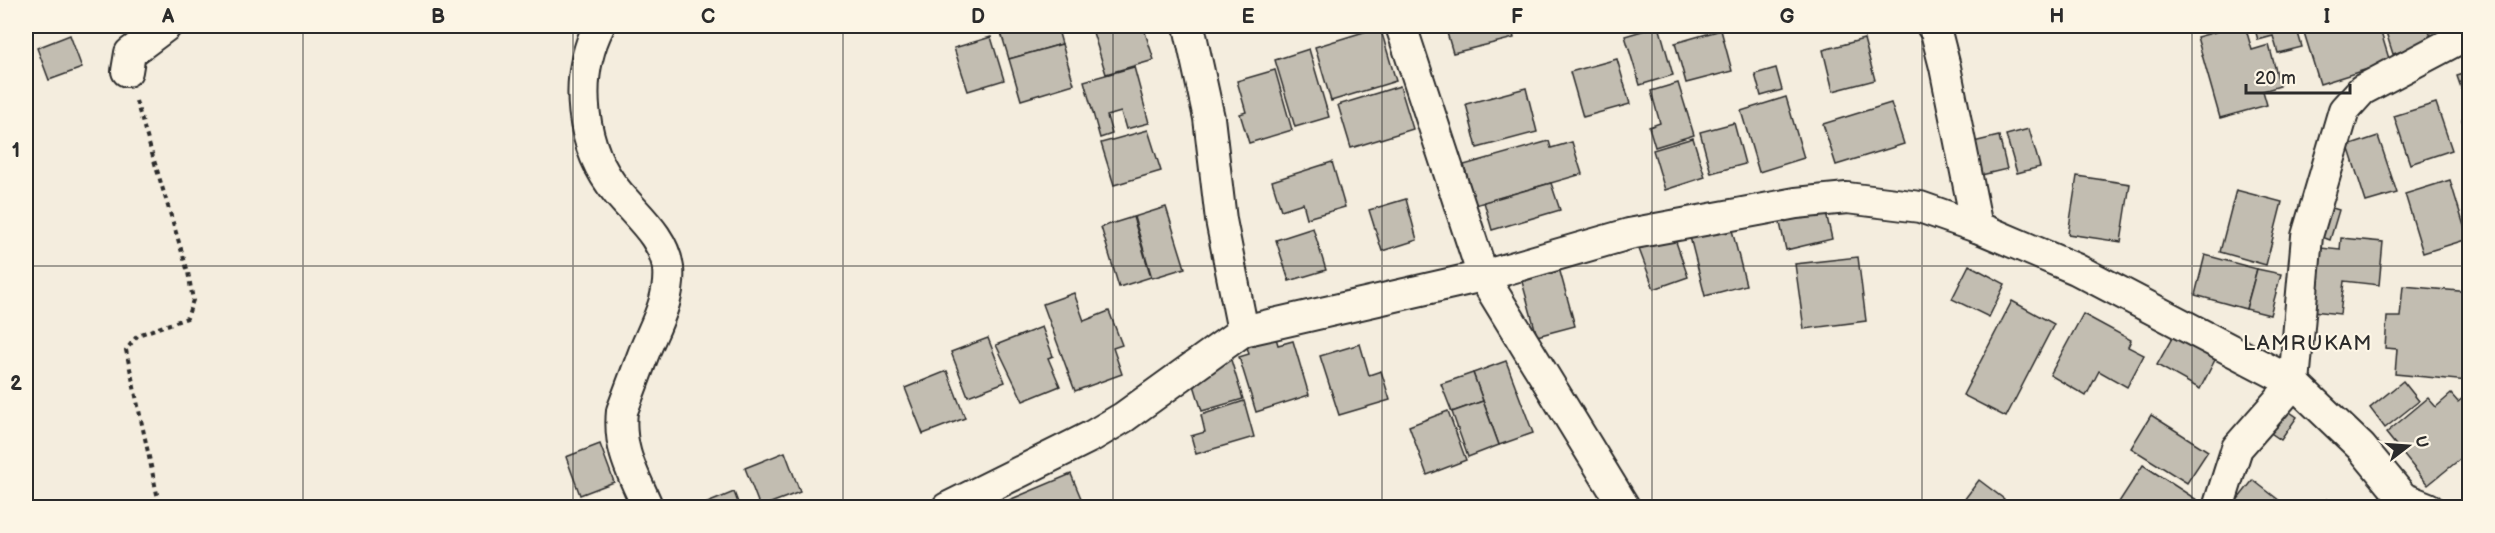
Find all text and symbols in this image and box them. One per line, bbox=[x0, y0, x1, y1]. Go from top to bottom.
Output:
text: A bbox=[161, 5, 175, 29]
text: B bbox=[431, 5, 445, 29]
text: C bbox=[701, 5, 715, 29]
text: D bbox=[971, 5, 985, 29]
text: E bbox=[1242, 5, 1255, 29]
text: F bbox=[1511, 5, 1523, 29]
text: G bbox=[1780, 5, 1795, 29]
text: H bbox=[2050, 5, 2064, 29]
text: I bbox=[2324, 5, 2330, 29]
scale bar bbox=[2246, 57, 2350, 95]
text: 20 m bbox=[2255, 68, 2296, 89]
text: 1 bbox=[12, 139, 20, 163]
district label: LAMRUKAM bbox=[2243, 331, 2373, 356]
text: 2 bbox=[10, 372, 22, 396]
north arrow bbox=[2378, 416, 2438, 476]
text: U bbox=[2410, 434, 2432, 450]

